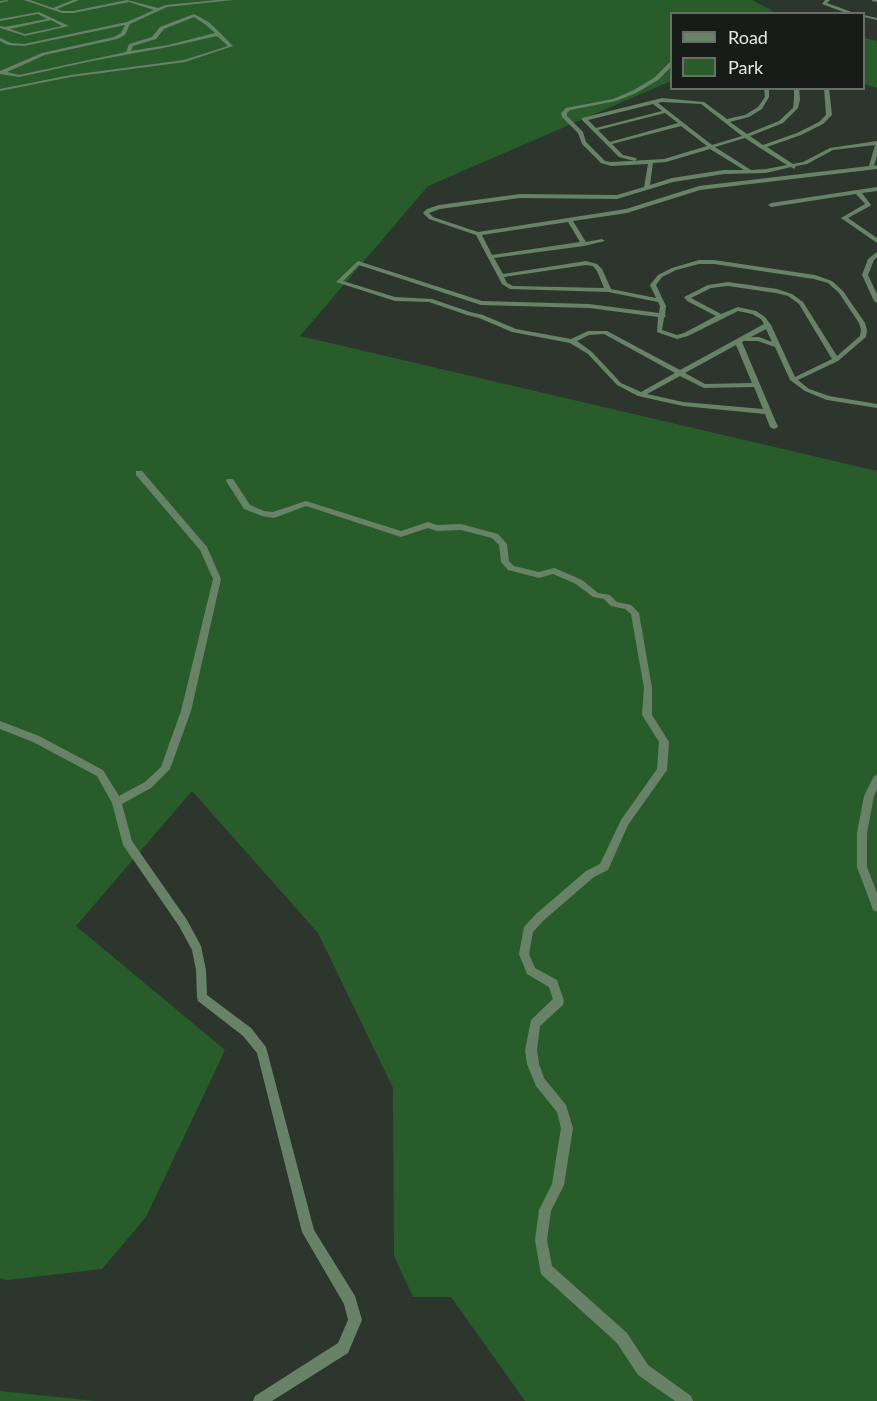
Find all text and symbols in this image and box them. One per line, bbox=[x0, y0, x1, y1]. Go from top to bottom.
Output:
legend bbox=[670, 12, 865, 90]
text: Road bbox=[728, 26, 768, 48]
text: Park bbox=[728, 56, 763, 78]

